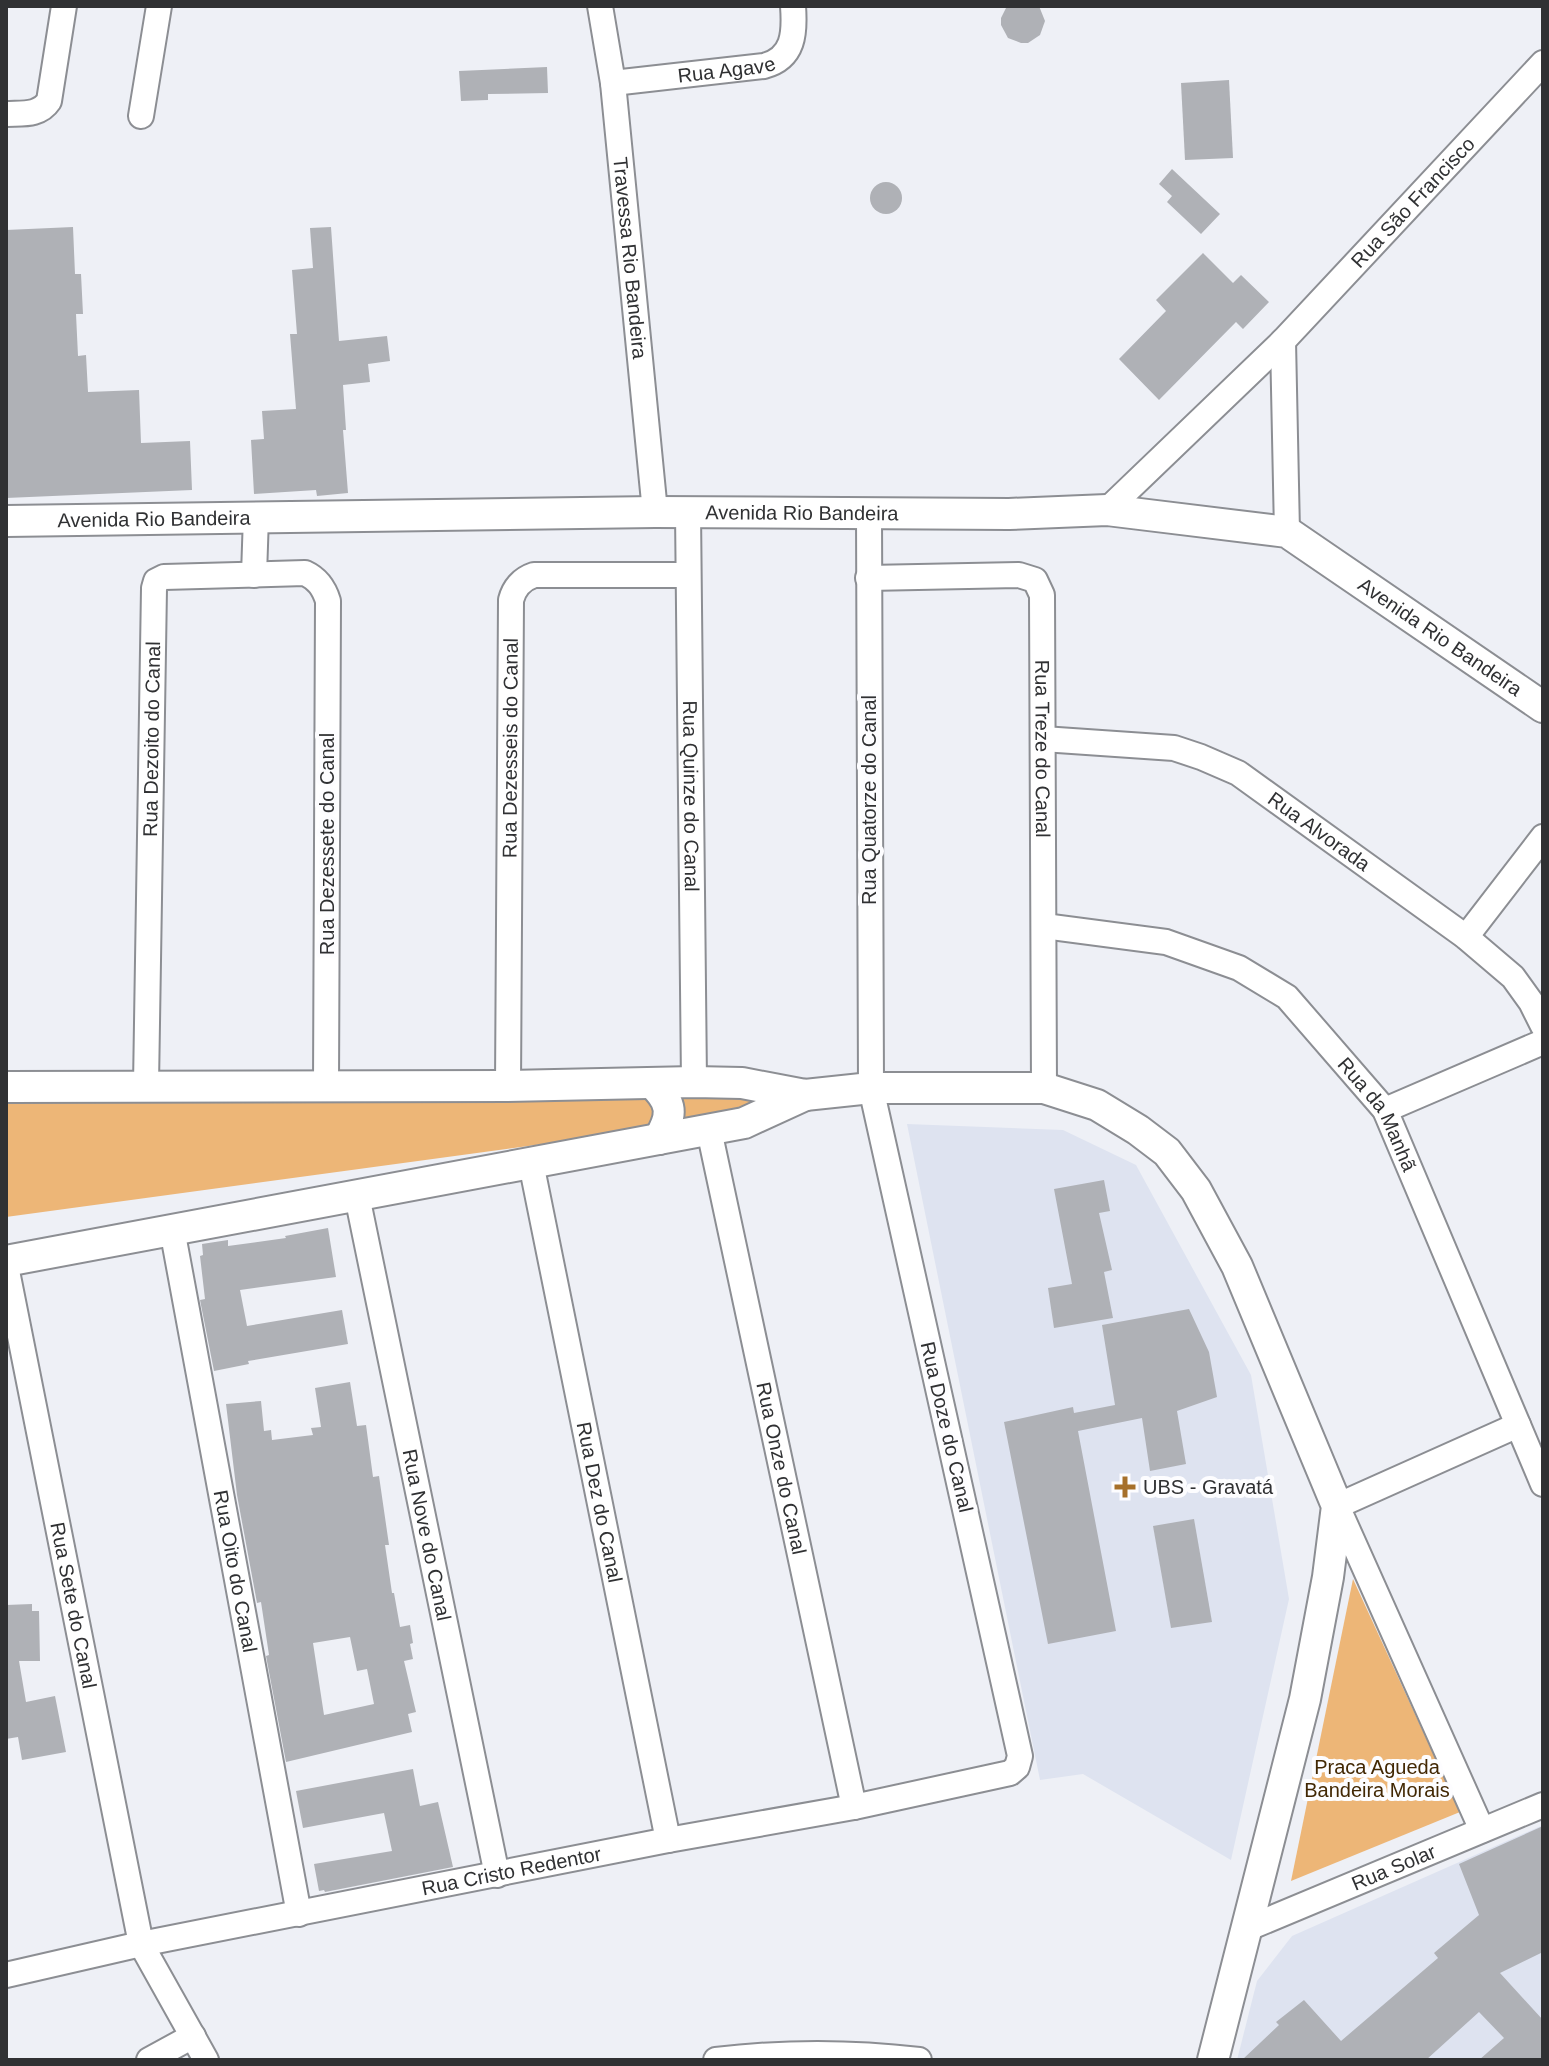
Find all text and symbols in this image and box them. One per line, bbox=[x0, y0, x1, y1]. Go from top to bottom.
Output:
street label: Rua Agave bbox=[676, 52, 779, 87]
street label: Rua São Francisco bbox=[1347, 133, 1479, 272]
street label: Travessa Rio Bandeira bbox=[609, 156, 651, 361]
street label: Avenida Rio Bandeira bbox=[705, 501, 899, 524]
street label: Avenida Rio Bandeira bbox=[57, 507, 252, 531]
street label: Avenida Rio Bandeira bbox=[1354, 573, 1527, 701]
street label: Rua Dezesseis do Canal bbox=[498, 638, 522, 858]
street label: Rua Dezoito do Canal bbox=[139, 641, 164, 837]
street label: Rua Treze do Canal bbox=[1031, 660, 1054, 838]
street label: Rua Quatorze do Canal bbox=[858, 695, 880, 905]
street label: Rua Quinze do Canal bbox=[679, 700, 703, 892]
street label: Rua Dezessete do Canal bbox=[316, 733, 338, 955]
street label: Rua Alvorada bbox=[1264, 787, 1375, 876]
street label: Rua da Manhã bbox=[1334, 1053, 1421, 1175]
street label: Rua Doze do Canal bbox=[917, 1339, 977, 1515]
street label: Rua Onze do Canal bbox=[752, 1380, 811, 1557]
street label: Rua Dez do Canal bbox=[573, 1420, 627, 1584]
street label: Rua Nove do Canal bbox=[398, 1447, 455, 1623]
marker: UBS - Gravatá bbox=[1114, 1476, 1136, 1498]
place label: UBS - Gravatá bbox=[1143, 1476, 1274, 1498]
street label: Rua Oito do Canal bbox=[210, 1488, 261, 1654]
street label: Rua Sete do Canal bbox=[46, 1520, 101, 1690]
park label: Praca Agueda Bandeira Morais bbox=[1304, 1756, 1450, 1801]
street label: Rua Solar bbox=[1348, 1840, 1439, 1895]
street label: Rua Cristo Redentor bbox=[420, 1842, 603, 1899]

